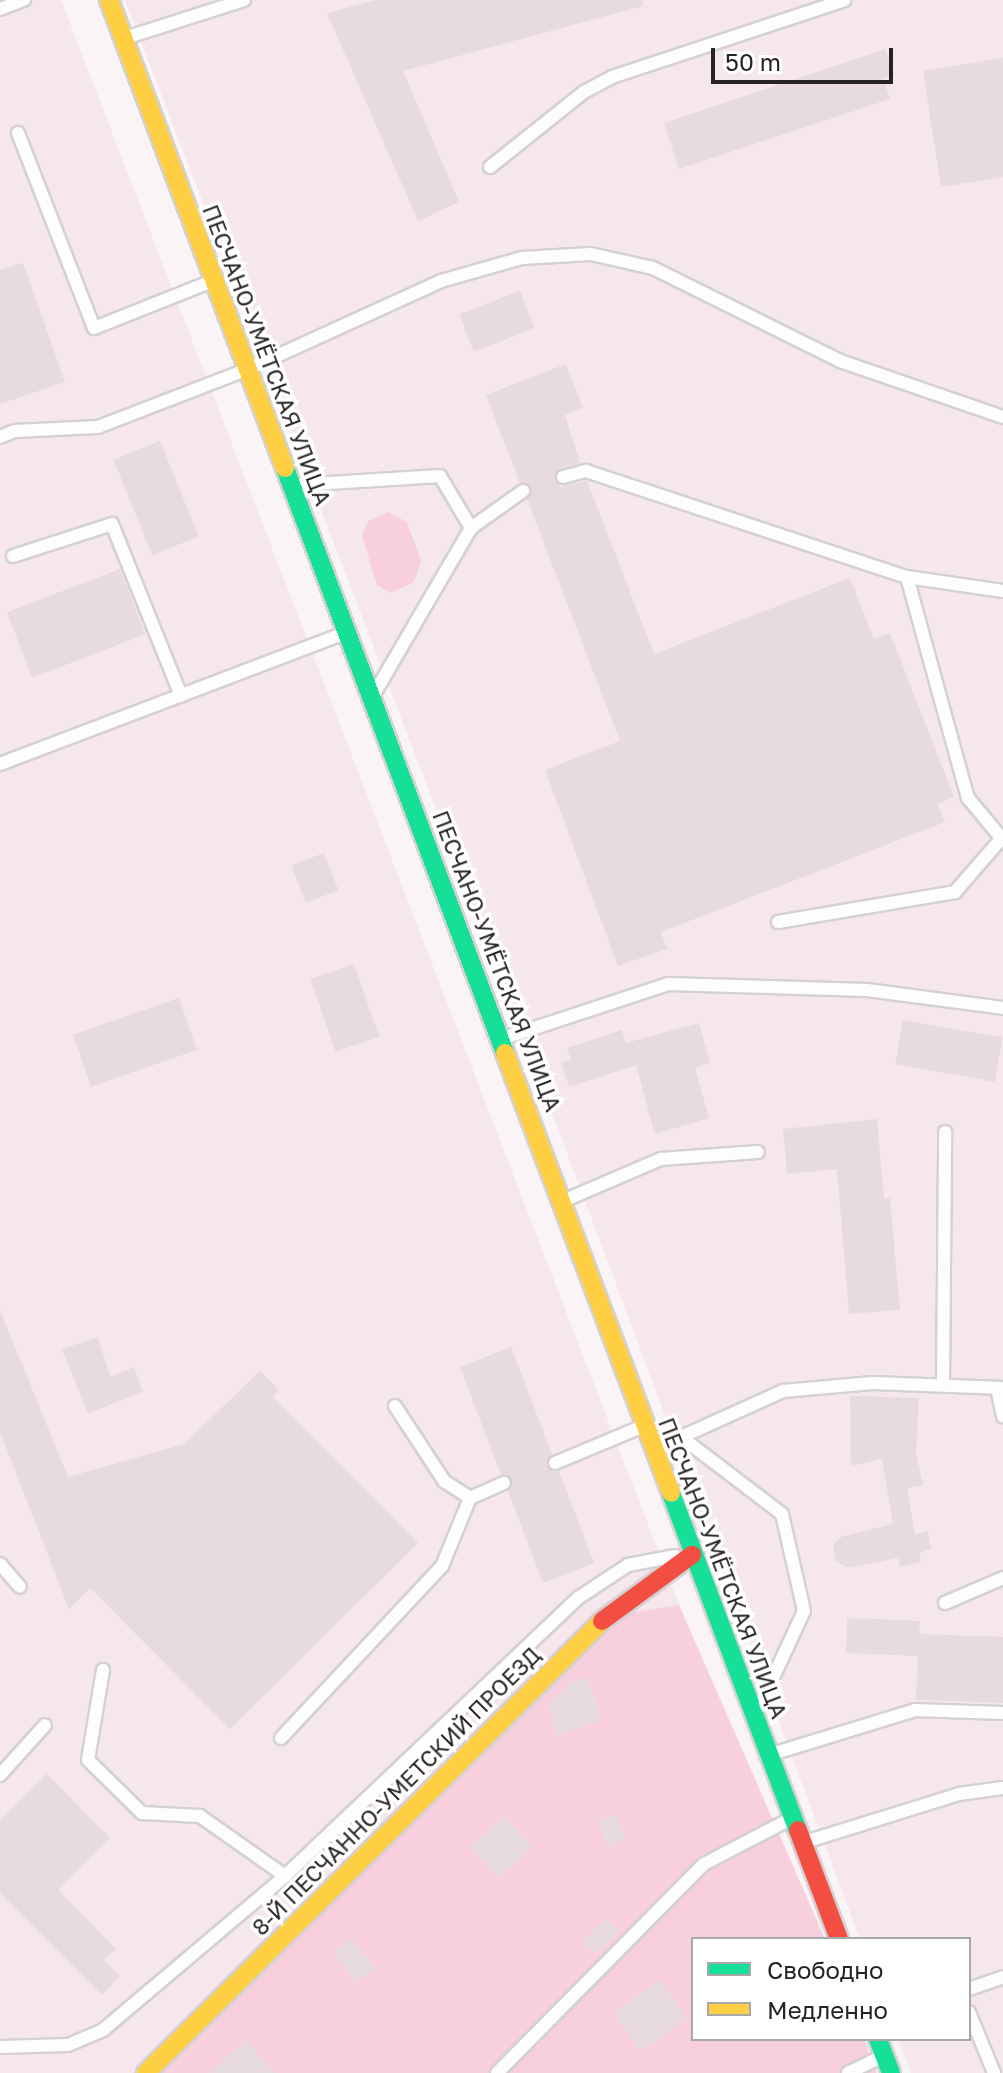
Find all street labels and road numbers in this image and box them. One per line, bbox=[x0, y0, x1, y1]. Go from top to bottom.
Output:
street label: ПЕСЧАНО-УМЁТСКАЯ УЛИЦА bbox=[197, 201, 337, 509]
street label: ПЕСЧАНО-УМЁТСКАЯ УЛИЦА bbox=[427, 807, 567, 1115]
street label: ПЕСЧАНО-УМЁТСКАЯ УЛИЦА bbox=[653, 1414, 793, 1722]
street label: 8-Й ПЕСЧАННО-УМЕТСКИЙ ПРОЕЗД bbox=[247, 1642, 545, 1940]

